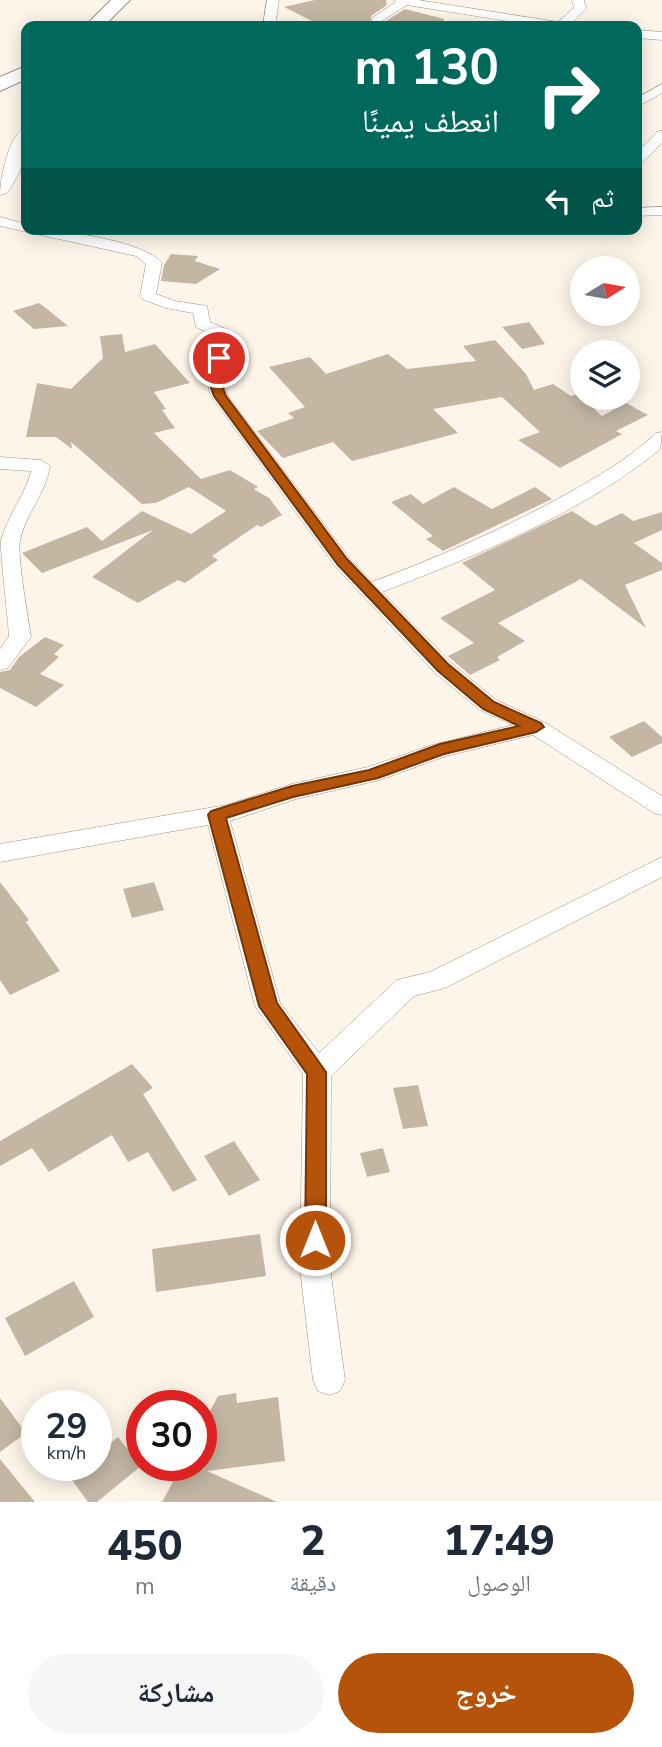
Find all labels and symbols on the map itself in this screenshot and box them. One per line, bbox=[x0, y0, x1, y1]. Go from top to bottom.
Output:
north arrow bbox=[570, 256, 640, 326]
pin bbox=[189, 328, 249, 388]
position arrow bbox=[278, 1203, 352, 1277]
speed limit sign: 30 bbox=[126, 1390, 217, 1481]

